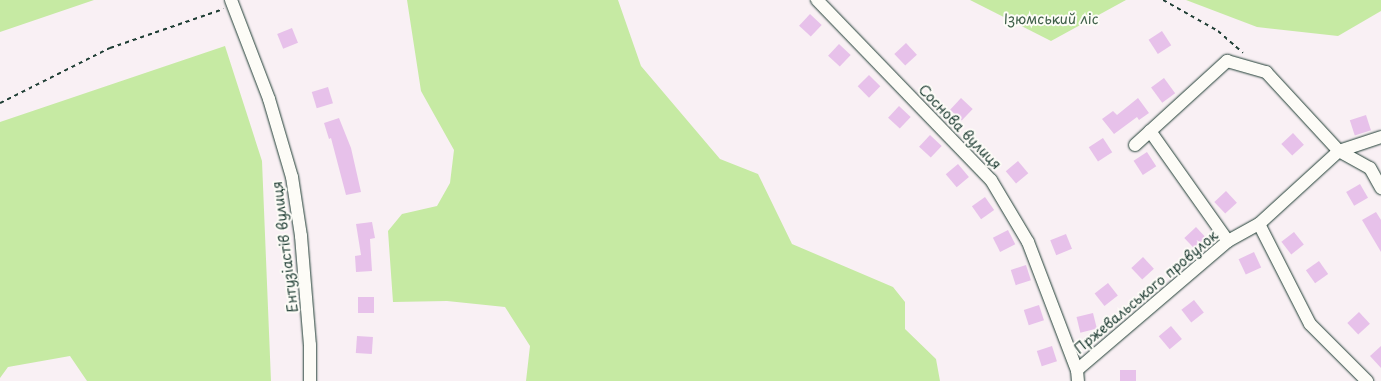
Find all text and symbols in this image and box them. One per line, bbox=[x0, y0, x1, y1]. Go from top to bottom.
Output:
park label: Ізюмський ліс bbox=[1003, 11, 1099, 27]
street label: Соснова вулиця bbox=[915, 81, 1005, 173]
street label: Ентузіастів вулиця bbox=[269, 180, 301, 314]
street label: Пржевальського провулок bbox=[1071, 227, 1221, 357]

